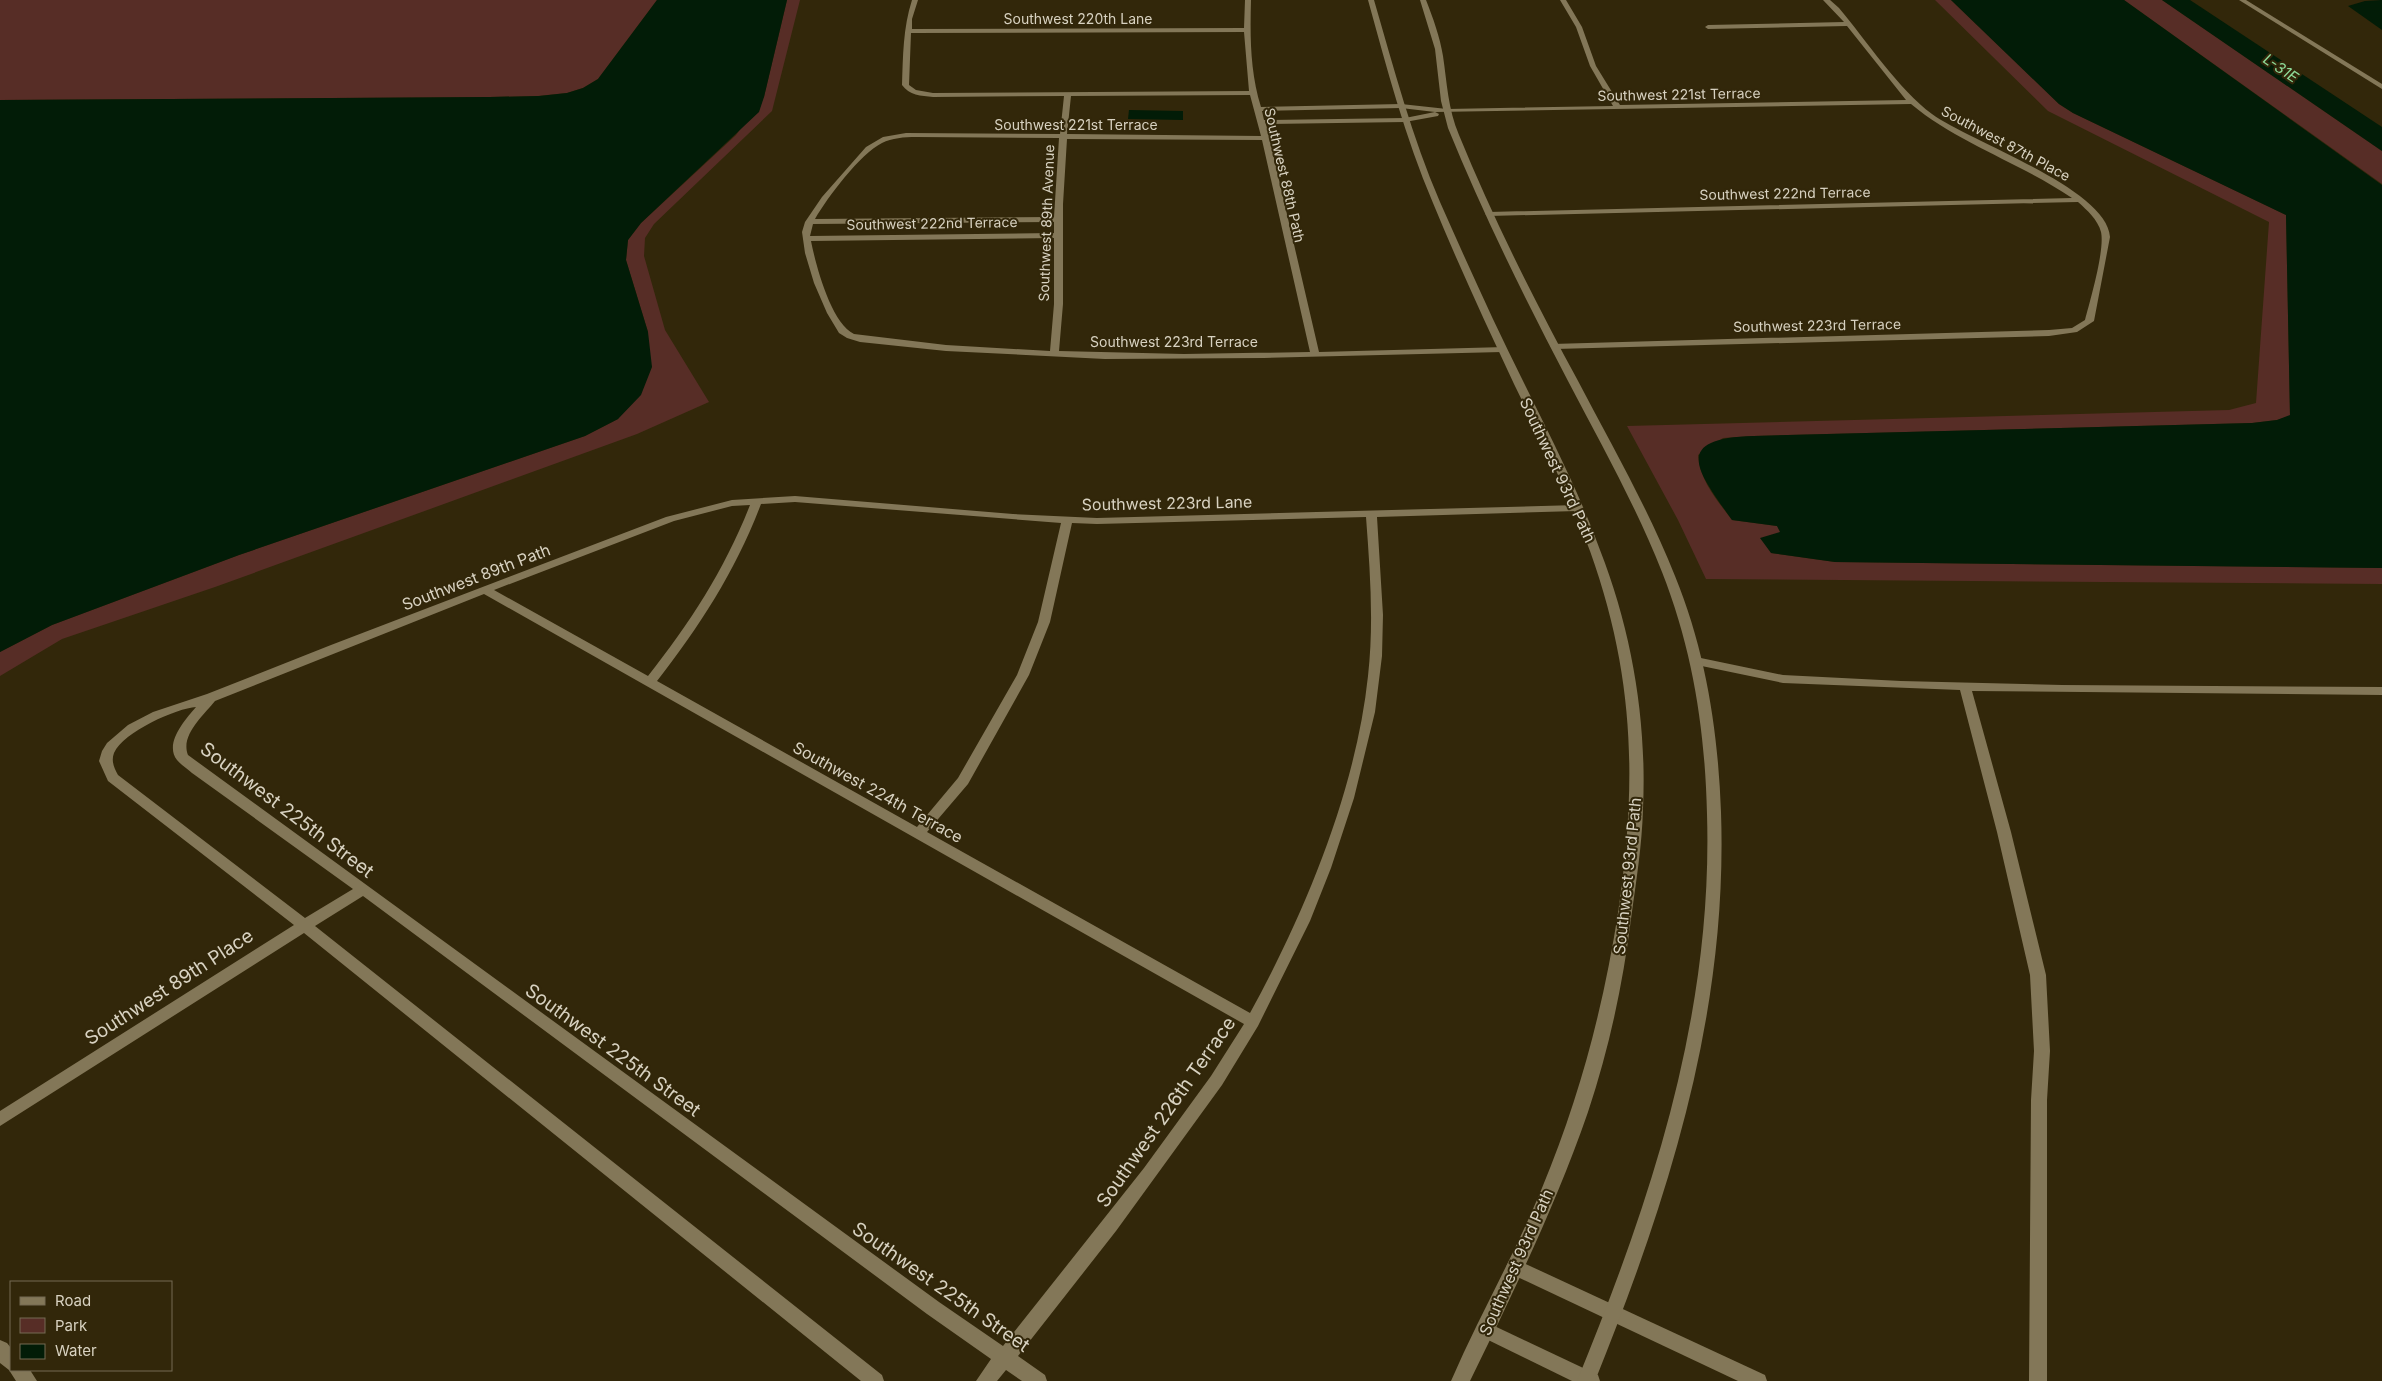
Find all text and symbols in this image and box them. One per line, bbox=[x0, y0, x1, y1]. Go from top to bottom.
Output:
street label: Southwest 220th Lane bbox=[1004, 10, 1152, 27]
water label: L-31E bbox=[2260, 49, 2303, 87]
street label: Southwest 221st Terrace bbox=[1597, 84, 1761, 104]
street label: Southwest 87th Place bbox=[1939, 102, 2073, 184]
street label: Southwest 88th Path bbox=[1261, 106, 1309, 244]
street label: Southwest 221st Terrace bbox=[994, 116, 1158, 133]
street label: Southwest 89th Avenue bbox=[1035, 144, 1057, 302]
street label: Southwest 222nd Terrace bbox=[1699, 183, 1871, 203]
street label: Southwest 222nd Terrace bbox=[846, 213, 1018, 233]
street label: Southwest 223rd Terrace bbox=[1733, 315, 1901, 335]
street label: Southwest 223rd Terrace bbox=[1090, 333, 1258, 350]
street label: Southwest 93rd Path bbox=[1516, 394, 1600, 546]
street label: Southwest 223rd Lane bbox=[1082, 492, 1252, 514]
street label: Southwest 89th Path bbox=[399, 539, 553, 615]
street label: Southwest 225th Street bbox=[196, 737, 378, 883]
street label: Southwest 224th Terrace bbox=[790, 737, 966, 847]
street label: Southwest 93rd Path bbox=[1609, 796, 1645, 956]
street label: Southwest 89th Place bbox=[81, 924, 257, 1050]
street label: Southwest 225th Street bbox=[521, 979, 705, 1121]
street label: Southwest 226th Terrace bbox=[1091, 1012, 1241, 1212]
street label: Southwest 93rd Path bbox=[1475, 1186, 1557, 1338]
street label: Southwest 225th Street bbox=[848, 1217, 1034, 1357]
legend bbox=[10, 1281, 172, 1371]
text: Road bbox=[55, 1291, 91, 1310]
text: Park bbox=[55, 1316, 88, 1335]
text: Water bbox=[55, 1341, 97, 1360]

